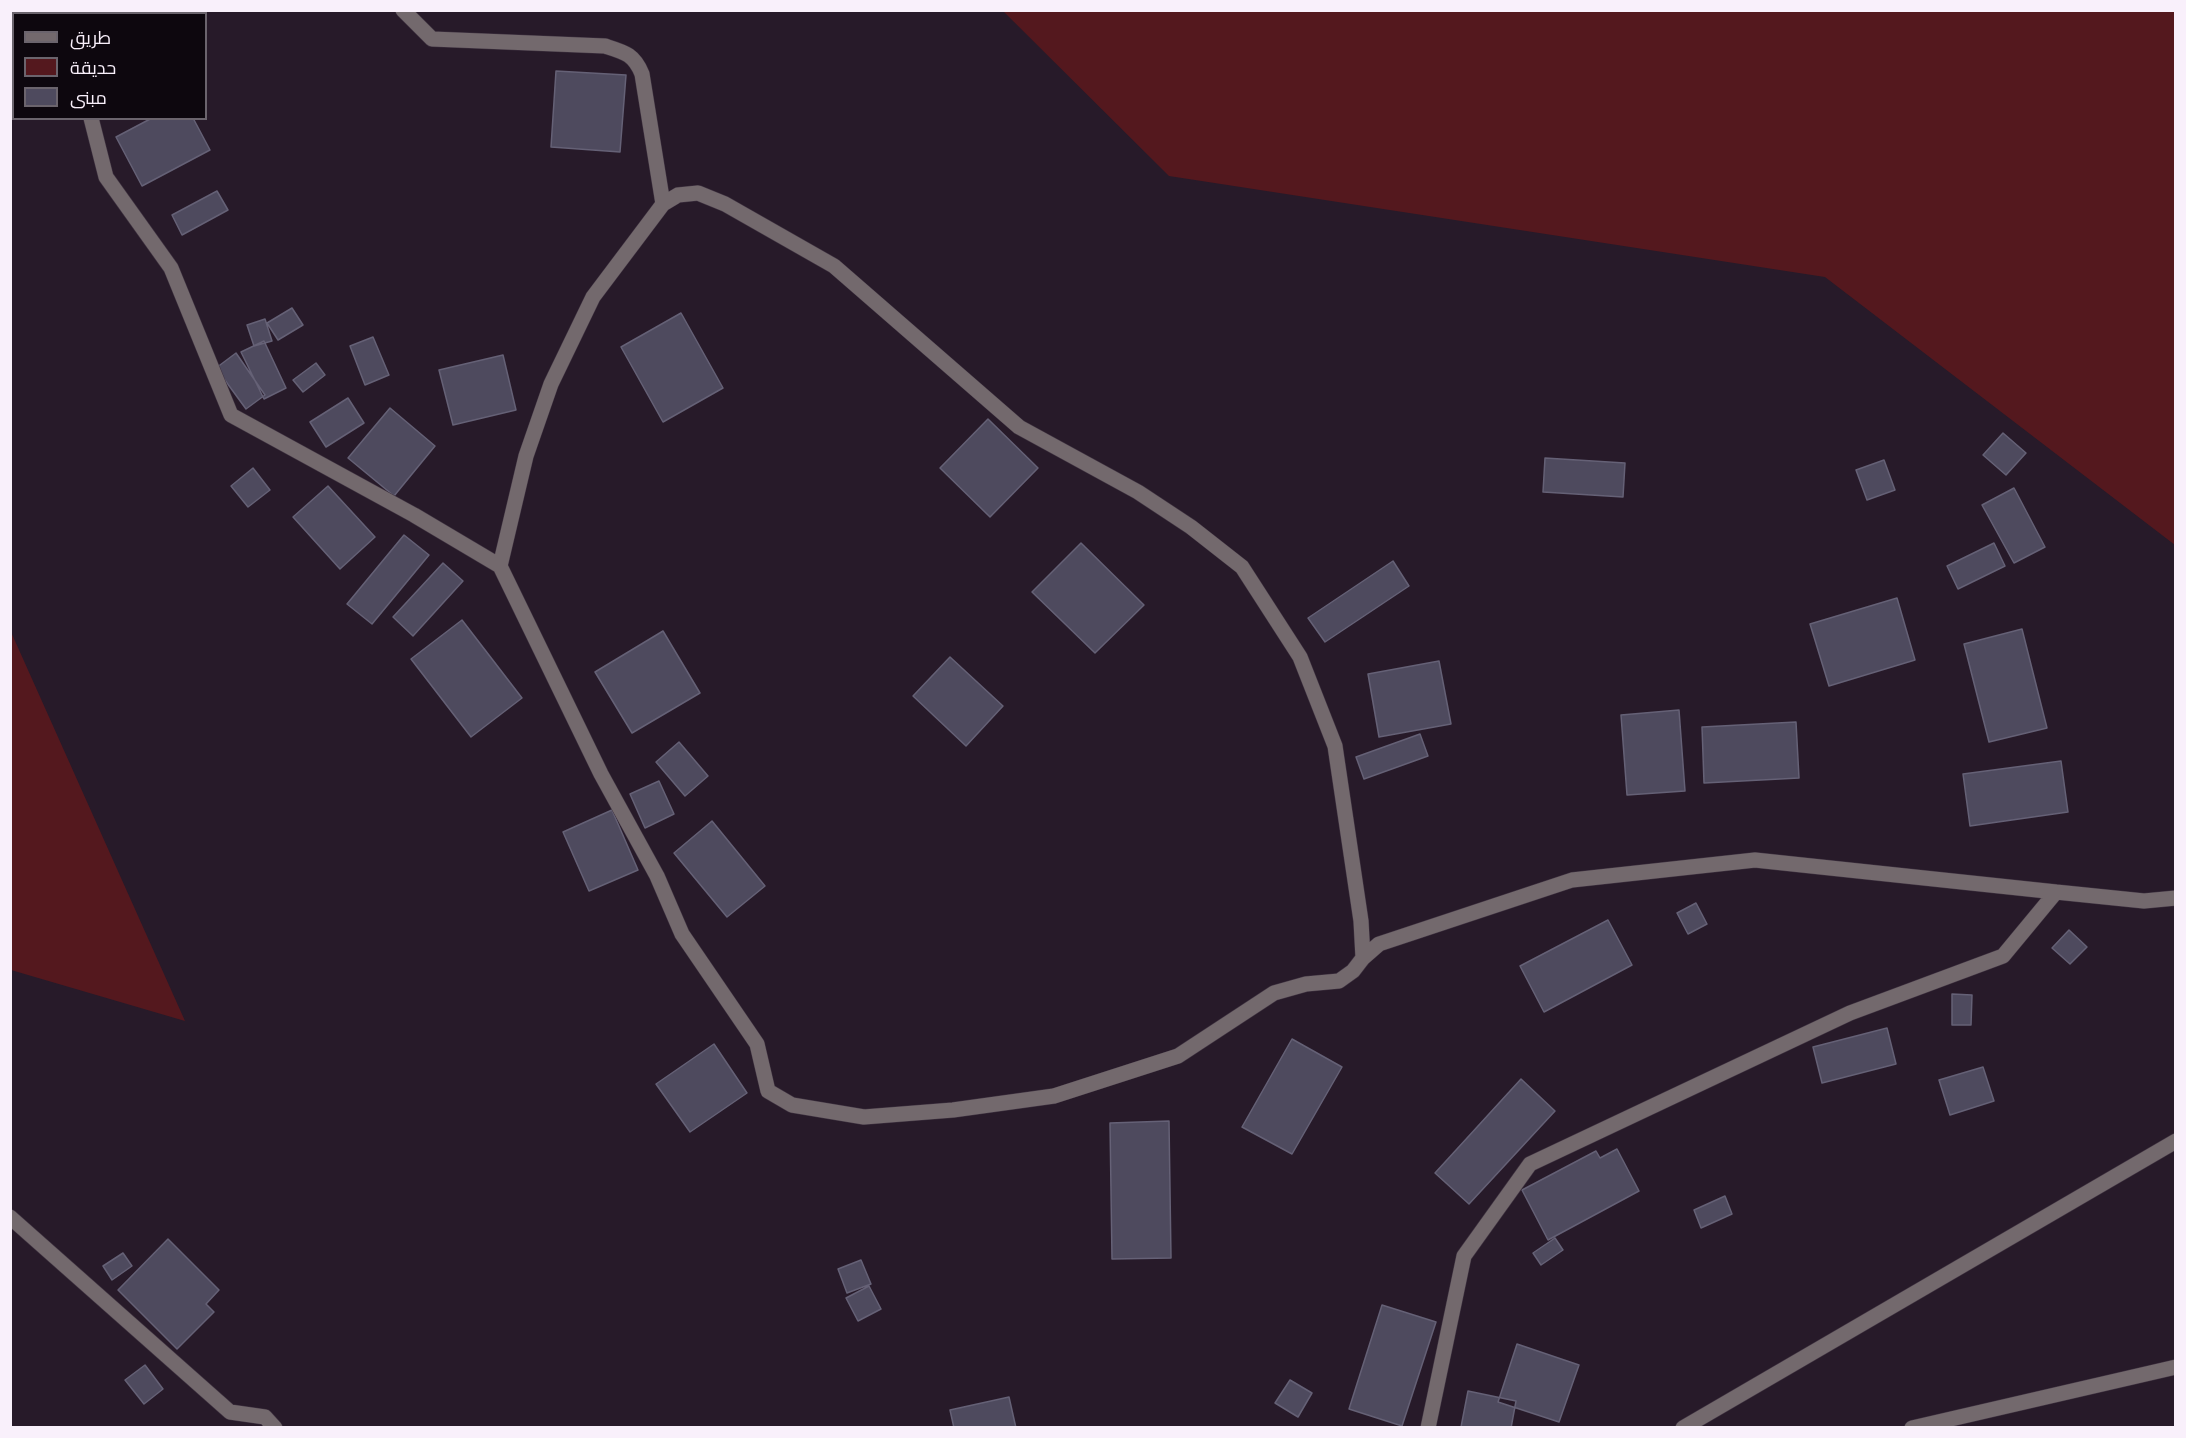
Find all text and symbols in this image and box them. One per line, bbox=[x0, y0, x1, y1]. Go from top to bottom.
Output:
legend bbox=[12, 12, 207, 120]
text: طريق bbox=[70, 28, 111, 48]
text: حديقة bbox=[70, 58, 116, 78]
text: مبنى bbox=[70, 88, 107, 108]

